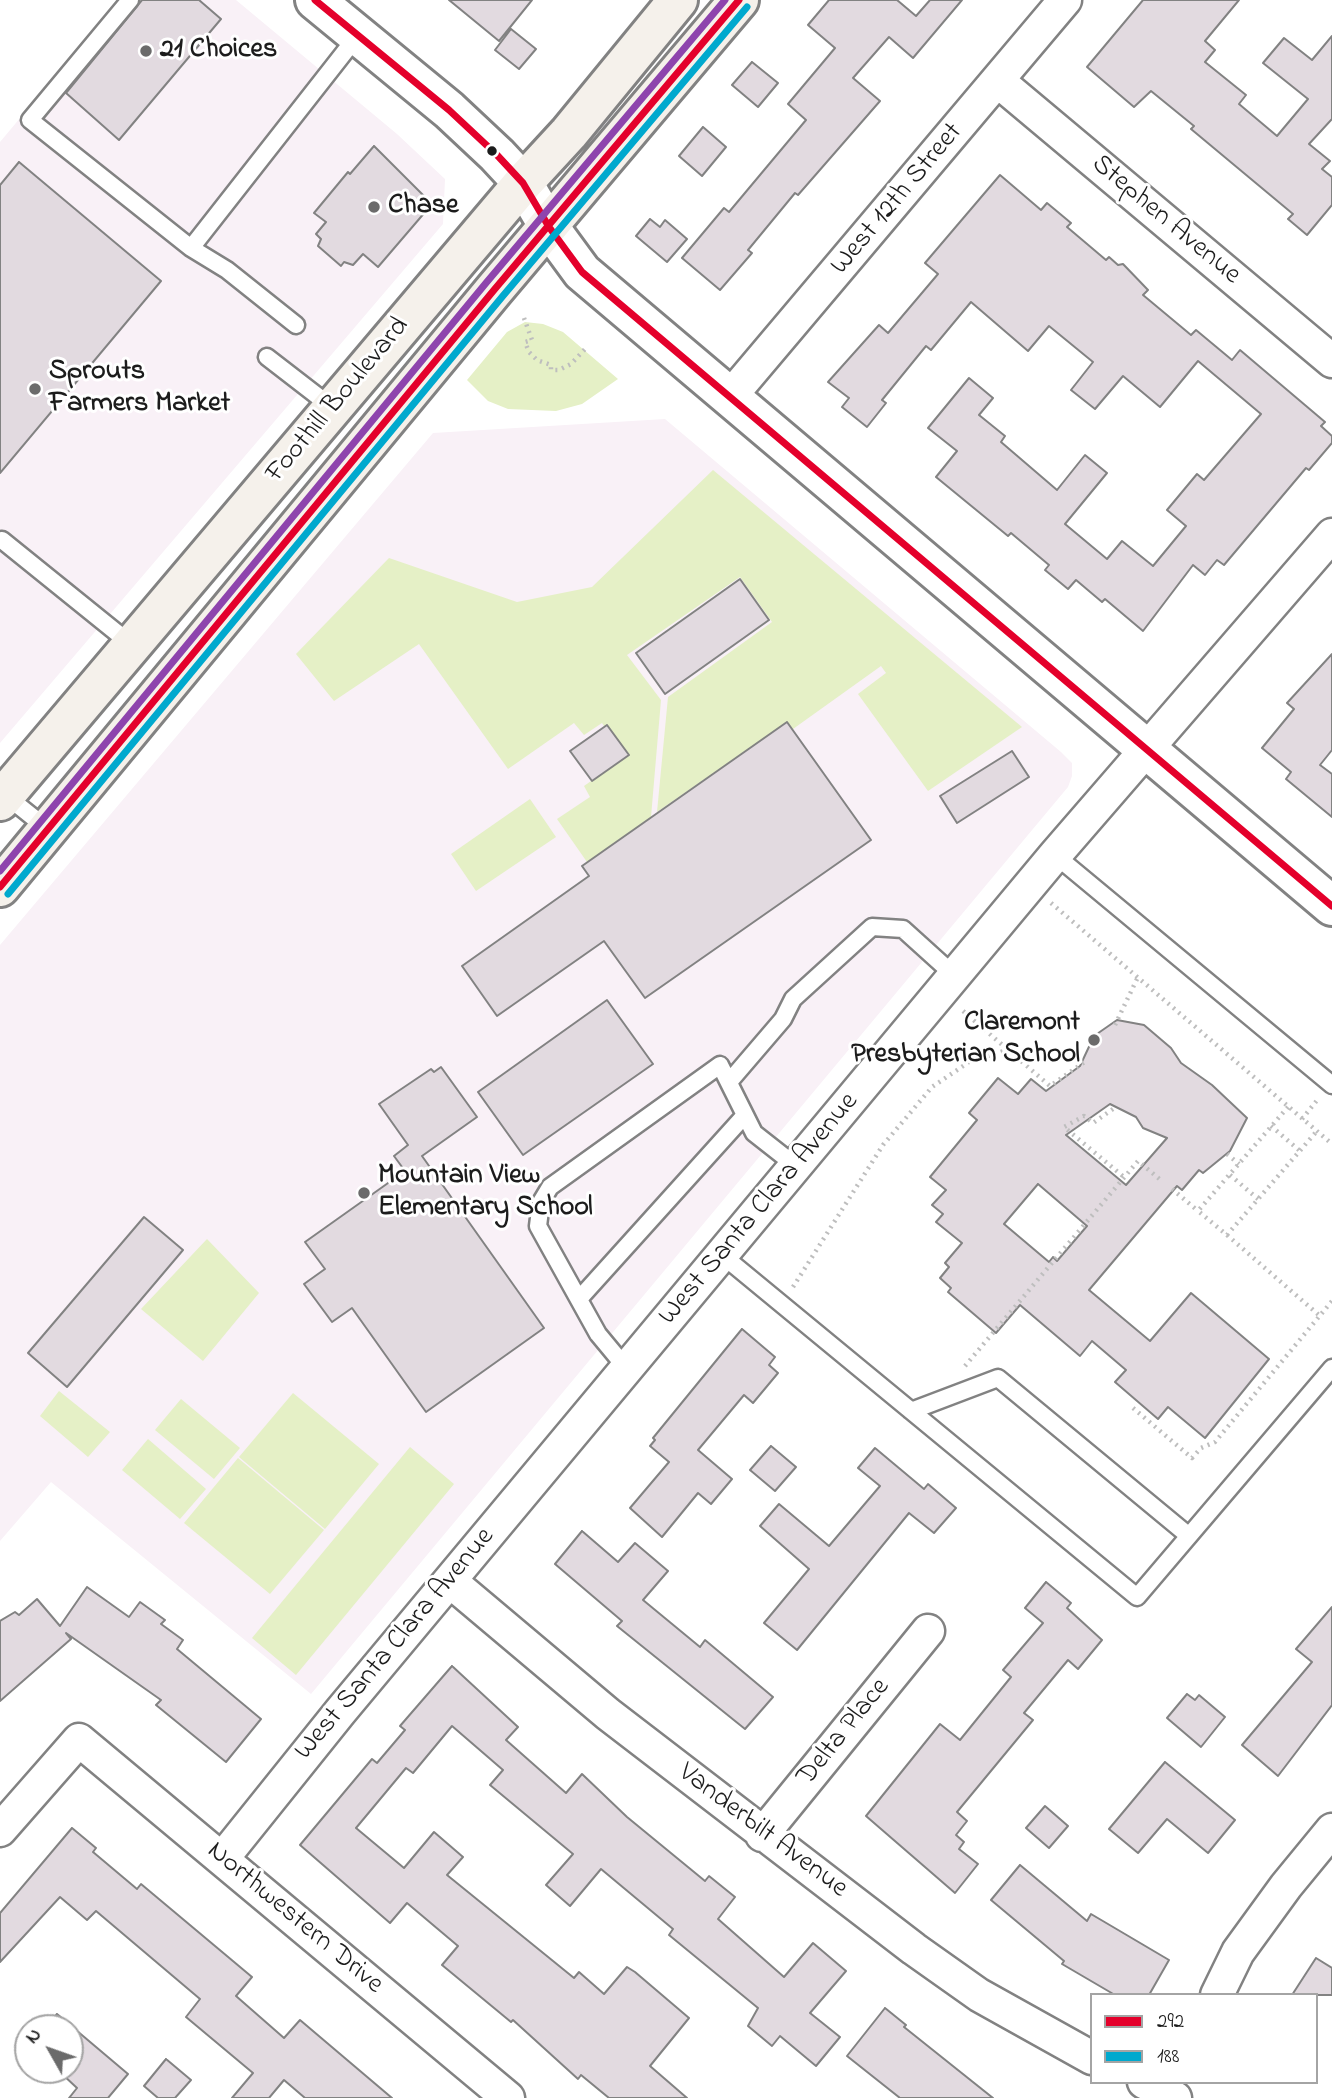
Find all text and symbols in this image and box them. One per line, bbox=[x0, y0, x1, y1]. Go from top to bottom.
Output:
place label: 21 Choices bbox=[160, 34, 277, 68]
marker: 21 Choices bbox=[138, 43, 154, 59]
street label: West 12th Street bbox=[825, 117, 971, 283]
unlabelled marker bbox=[485, 144, 499, 158]
street label: Stephen Avenue bbox=[1083, 149, 1247, 293]
place label: Chase bbox=[388, 190, 459, 224]
marker: Chase bbox=[366, 199, 382, 215]
street label: Foothill Boulevard bbox=[260, 311, 418, 491]
place label: Sprouts Farmers Market bbox=[49, 356, 230, 422]
marker: Sprouts Farmers Market bbox=[27, 381, 43, 397]
place label: Claremont Presbyterian School bbox=[851, 1007, 1080, 1073]
marker: Claremont Presbyterian School bbox=[1086, 1032, 1102, 1048]
street label: West Santa Clara Avenue bbox=[653, 1087, 867, 1333]
place label: Mountain View Elementary School bbox=[378, 1160, 593, 1226]
marker: Mountain View Elementary School bbox=[356, 1185, 372, 1201]
street label: West Santa Clara Avenue bbox=[289, 1522, 503, 1768]
street label: Delta Place bbox=[791, 1672, 899, 1794]
street label: Vanderbilt Avenue bbox=[671, 1757, 853, 1907]
street label: Northwestern Drive bbox=[199, 1835, 389, 2003]
legend bbox=[1090, 1993, 1318, 2084]
text: 292 bbox=[1157, 2007, 1184, 2037]
north arrow bbox=[14, 2014, 84, 2084]
text: N bbox=[20, 2023, 49, 2050]
text: 188 bbox=[1157, 2042, 1179, 2072]

